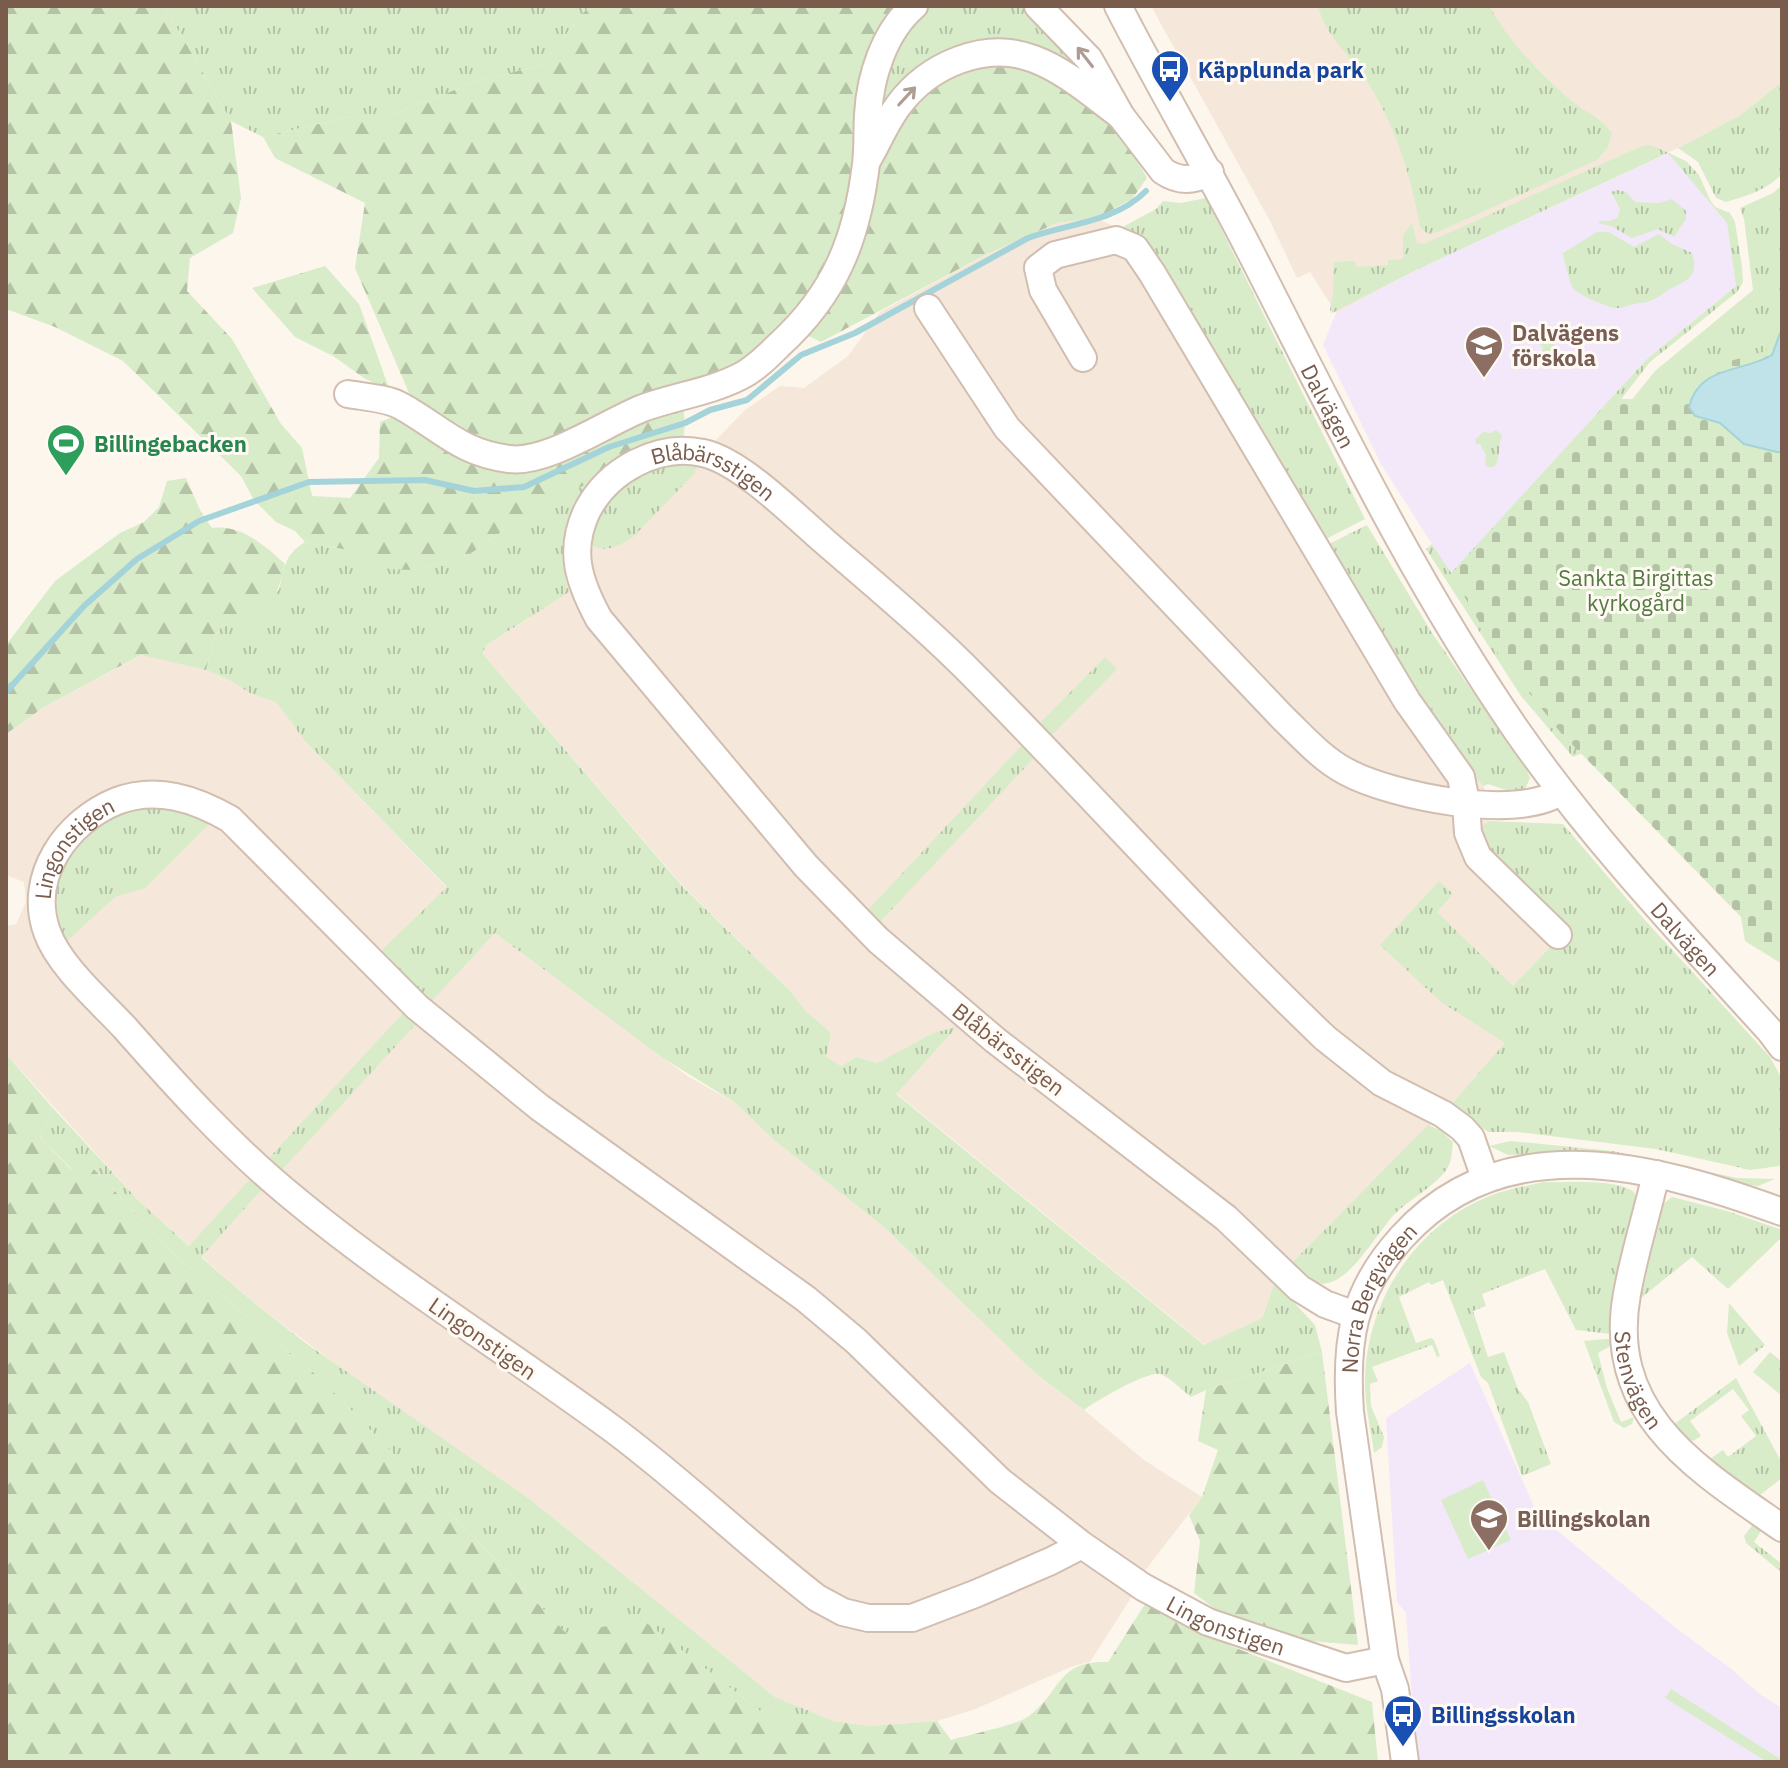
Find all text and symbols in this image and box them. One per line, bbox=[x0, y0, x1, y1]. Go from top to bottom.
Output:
one-way arrow bbox=[1077, 47, 1094, 68]
bus stop icon: Käpplunda park bbox=[1149, 48, 1191, 103]
place label: Käpplunda park bbox=[1198, 55, 1364, 84]
one-way arrow bbox=[897, 86, 916, 107]
place label: Dalvägens förskola bbox=[1512, 318, 1619, 372]
school or university icon: Dalvägens förskola bbox=[1463, 324, 1505, 379]
street label: Dalvägen bbox=[1295, 359, 1362, 453]
sports icon: Billingebacken bbox=[45, 422, 87, 477]
place label: Billingebacken bbox=[94, 429, 247, 458]
street label: Blåbärsstigen bbox=[647, 436, 782, 507]
park label: Sankta Birgittas kyrkogård bbox=[1558, 563, 1714, 617]
street label: Lingonstigen bbox=[27, 790, 119, 900]
street label: Dalvägen bbox=[1645, 895, 1727, 982]
street label: Blåbärsstigen bbox=[947, 996, 1071, 1102]
street label: Norra Bergvägen bbox=[1334, 1216, 1423, 1374]
street label: Lingonstigen bbox=[423, 1290, 543, 1386]
street label: Stenvägen bbox=[1609, 1330, 1670, 1435]
school or university icon: Billingskolan bbox=[1468, 1497, 1510, 1552]
place label: Billingskolan bbox=[1517, 1504, 1651, 1533]
street label: Lingonstigen bbox=[1162, 1588, 1289, 1661]
bus stop icon: Billingsskolan bbox=[1382, 1693, 1424, 1748]
place label: Billingsskolan bbox=[1431, 1700, 1576, 1729]

